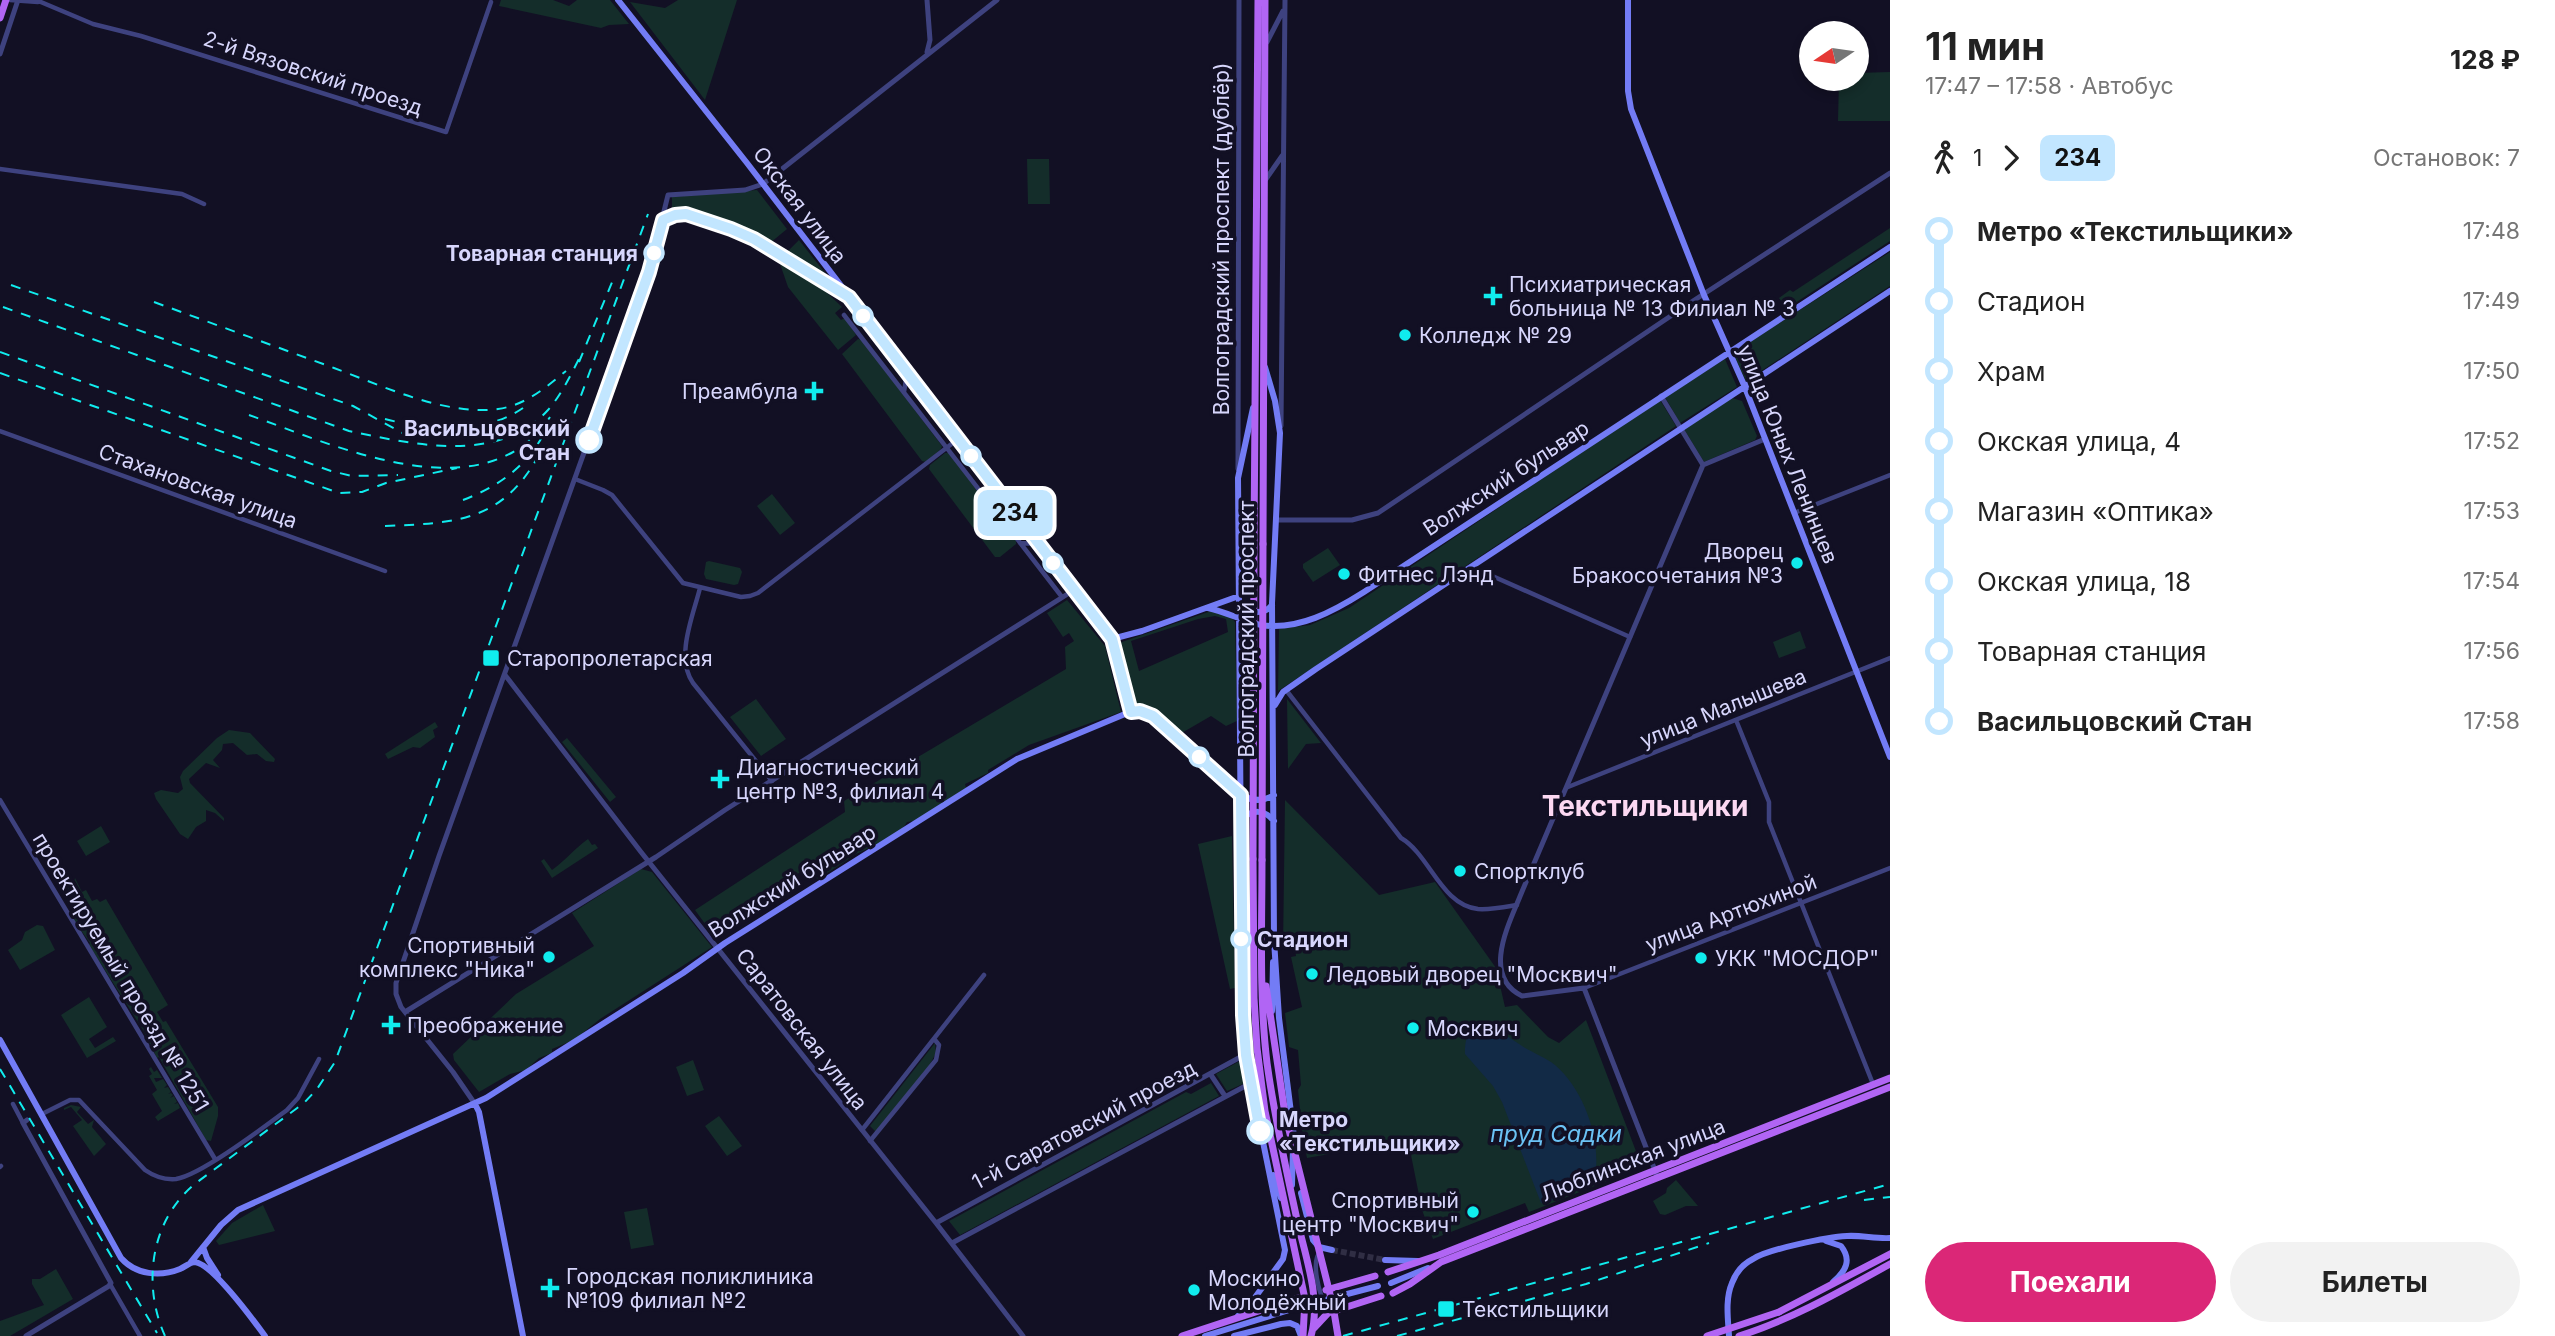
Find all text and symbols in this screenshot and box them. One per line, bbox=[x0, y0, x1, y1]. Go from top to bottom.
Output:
north arrow bbox=[1799, 21, 1869, 91]
map controls bbox=[1799, 21, 1869, 91]
text: 11 мин bbox=[1925, 23, 2045, 69]
street label: 2-й Вязовский проезд bbox=[200, 26, 426, 120]
text: 128 ₽ bbox=[2450, 44, 2520, 75]
street label: Волгоградский проспект (дублёр) bbox=[1209, 63, 1234, 415]
text: 17:47 – 17:58 · Автобус bbox=[1925, 72, 2174, 100]
icon: walk bbox=[1925, 139, 1963, 177]
icon: forward bbox=[1992, 139, 2030, 177]
street label: Окская улица bbox=[748, 142, 852, 268]
text: 234 bbox=[2054, 143, 2101, 172]
text: 1 bbox=[1973, 144, 1982, 172]
text: Остановок: 7 bbox=[2373, 144, 2520, 172]
text: Метро «Текстильщики» bbox=[1977, 216, 2294, 247]
text: 17:48 bbox=[2463, 217, 2520, 245]
place label: Товарная станция bbox=[446, 241, 638, 266]
marker: Товарная станция bbox=[644, 243, 664, 263]
place label: Психиатрическая больница № 13 Филиал № 3 bbox=[1509, 272, 1795, 321]
marker: Психиатрическая больница № 13 Филиал № 3 bbox=[1483, 286, 1503, 306]
text: Стадион bbox=[1977, 286, 2085, 317]
text: 17:49 bbox=[2463, 287, 2520, 315]
unlabelled marker bbox=[853, 306, 873, 326]
place label: Колледж № 29 bbox=[1419, 323, 1572, 348]
marker: Колледж № 29 bbox=[1397, 327, 1413, 343]
street label: улица Юных Ленинцев bbox=[1733, 341, 1843, 567]
text: Храм bbox=[1977, 356, 2046, 387]
text: 17:50 bbox=[2463, 357, 2520, 385]
place label: Преамбула bbox=[682, 379, 798, 404]
marker: Преамбула bbox=[804, 381, 824, 401]
street label: Волжский бульвар bbox=[1418, 415, 1594, 541]
place label: Васильцовский Стан bbox=[404, 416, 570, 465]
text: Окская улица, 4 bbox=[1977, 426, 2181, 457]
marker: Васильцовский Стан bbox=[576, 427, 602, 453]
text: 17:52 bbox=[2464, 427, 2520, 455]
street label: Стахановская улица bbox=[95, 438, 301, 534]
unlabelled marker bbox=[961, 446, 981, 466]
line badge: 234 bbox=[975, 490, 1055, 536]
text: Магазин «Оптика» bbox=[1977, 496, 2214, 527]
text: 17:53 bbox=[2464, 497, 2520, 525]
text: 234 bbox=[992, 498, 1038, 527]
street label: Волгоградский проспект bbox=[1234, 500, 1259, 758]
place label: Дворец Бракосочетания №3 bbox=[1572, 539, 1783, 588]
unlabelled marker bbox=[1043, 553, 1063, 573]
marker: Дворец Бракосочетания №3 bbox=[1789, 555, 1805, 571]
place label: Фитнес Лэнд bbox=[1358, 562, 1494, 587]
marker: Фитнес Лэнд bbox=[1336, 566, 1352, 582]
text: Окская улица, 18 bbox=[1977, 566, 2191, 597]
text: 17:54 bbox=[2463, 567, 2520, 595]
text: Товарная станция bbox=[1977, 636, 2207, 667]
text: 17:56 bbox=[2464, 637, 2520, 665]
place label: Старопролетарская bbox=[507, 646, 713, 671]
marker: Старопролетарская bbox=[481, 648, 501, 668]
street label: улица Малышева bbox=[1636, 663, 1810, 753]
text: Васильцовский Стан bbox=[1977, 706, 2252, 737]
text: 17:58 bbox=[2464, 707, 2520, 735]
unlabelled marker bbox=[1189, 747, 1209, 767]
place label: Диагностический центр №3, филиал 4 bbox=[736, 755, 944, 804]
marker: Диагностический центр №3, филиал 4 bbox=[710, 769, 730, 789]
district label: Текстильщики bbox=[1542, 789, 1748, 823]
street label: Волжский бульвар bbox=[704, 819, 880, 943]
street label: проектируемый проезд № 1251 bbox=[28, 828, 214, 1116]
place label: Спортклуб bbox=[1474, 859, 1585, 884]
marker: Спортклуб bbox=[1452, 863, 1468, 879]
street label: улица Артюхиной bbox=[1642, 869, 1820, 957]
place label: Стадион bbox=[1257, 927, 1348, 952]
marker: Стадион bbox=[1231, 929, 1251, 949]
place label: Спортивный комплекс "Ника" bbox=[359, 933, 535, 982]
street label: Саратовская улица bbox=[731, 943, 873, 1115]
place label: УКК "МОСДОР" bbox=[1715, 946, 1879, 971]
marker: Спортивный комплекс "Ника" bbox=[541, 949, 557, 965]
marker: УКК "МОСДОР" bbox=[1693, 950, 1709, 966]
place label: Ледовый дворец "Москвич" bbox=[1326, 962, 1618, 987]
marker: Ледовый дворец "Москвич" bbox=[1304, 966, 1320, 982]
place label: Преображение bbox=[407, 1013, 563, 1038]
marker: Преображение bbox=[381, 1015, 401, 1035]
place label: Москвич bbox=[1427, 1016, 1518, 1041]
marker: Москвич bbox=[1405, 1020, 1421, 1036]
street label: 1-й Саратовский проезд bbox=[968, 1055, 1200, 1195]
place label: Метро «Текстильщики» bbox=[1279, 1107, 1461, 1156]
street label: Люблинская улица bbox=[1537, 1113, 1729, 1207]
marker: Метро «Текстильщики» bbox=[1247, 1118, 1273, 1144]
water label: пруд Садки bbox=[1490, 1120, 1622, 1148]
place label: Спортивный центр "Москвич" bbox=[1282, 1188, 1459, 1237]
marker: Спортивный центр "Москвич" bbox=[1465, 1204, 1481, 1220]
button: Поехали bbox=[1925, 1242, 2216, 1322]
button: Билеты bbox=[2230, 1242, 2520, 1322]
place label: Городская поликлиника №109 филиал №2 bbox=[566, 1264, 814, 1313]
place label: Москино Молодёжный bbox=[1208, 1266, 1347, 1315]
marker: Городская поликлиника №109 филиал №2 bbox=[540, 1278, 560, 1298]
marker: Москино Молодёжный bbox=[1186, 1282, 1202, 1298]
place label: Текстильщики bbox=[1462, 1297, 1609, 1322]
marker: Текстильщики bbox=[1436, 1299, 1456, 1319]

